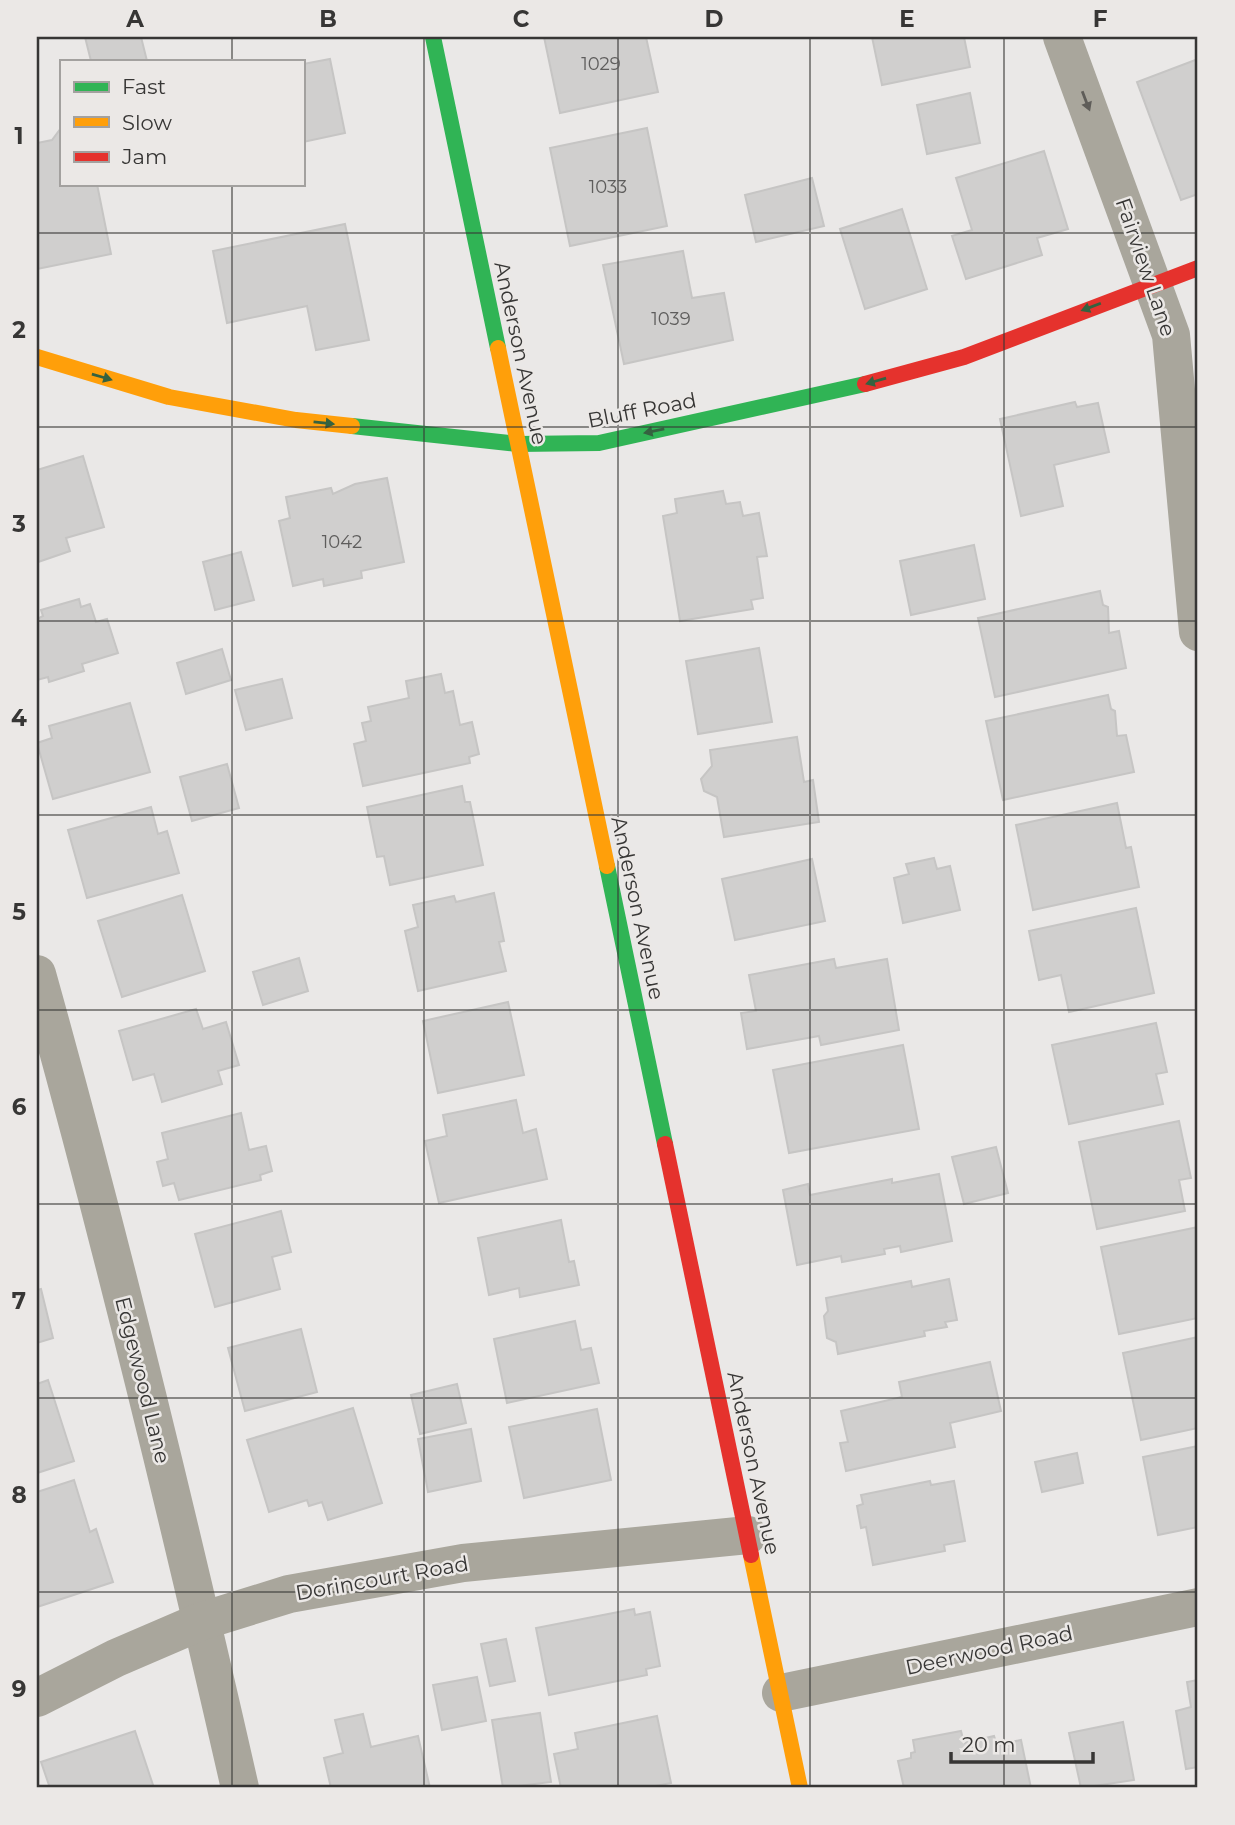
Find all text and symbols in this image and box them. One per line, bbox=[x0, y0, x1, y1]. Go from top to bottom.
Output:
text: A bbox=[125, 5, 144, 33]
text: B bbox=[319, 5, 337, 33]
text: C bbox=[513, 5, 530, 33]
text: D bbox=[705, 5, 724, 33]
text: E bbox=[899, 5, 915, 33]
text: F bbox=[1093, 5, 1108, 33]
house number: 1029 bbox=[581, 53, 621, 75]
legend bbox=[60, 60, 304, 186]
text: Fast bbox=[122, 74, 166, 99]
one-way arrow bbox=[1081, 90, 1092, 111]
text: Slow bbox=[122, 110, 172, 135]
text: 1 bbox=[14, 122, 24, 150]
text: Jam bbox=[121, 144, 167, 169]
house number: 1033 bbox=[589, 176, 627, 198]
street label: Fairview Lane bbox=[1111, 195, 1181, 339]
street label: Anderson Avenue bbox=[489, 259, 553, 447]
one-way arrow bbox=[1080, 302, 1101, 313]
house number: 1039 bbox=[651, 308, 691, 330]
text: 2 bbox=[12, 316, 26, 344]
one-way arrow bbox=[92, 373, 113, 383]
one-way arrow bbox=[865, 377, 886, 387]
street label: Bluff Road bbox=[585, 387, 699, 433]
one-way arrow bbox=[313, 418, 335, 429]
one-way arrow bbox=[643, 425, 665, 436]
text: 3 bbox=[11, 510, 26, 538]
house number: 1042 bbox=[322, 531, 362, 553]
text: 4 bbox=[11, 704, 27, 732]
street label: Anderson Avenue bbox=[606, 814, 670, 1002]
text: 5 bbox=[12, 898, 26, 926]
text: 6 bbox=[12, 1093, 27, 1121]
text: 7 bbox=[12, 1287, 26, 1315]
street label: Edgewood Lane bbox=[110, 1294, 176, 1466]
street label: Anderson Avenue bbox=[722, 1369, 786, 1557]
text: 8 bbox=[11, 1481, 27, 1509]
street label: Dorincourt Road bbox=[294, 1550, 470, 1606]
street label: Deerwood Road bbox=[903, 1620, 1075, 1680]
text: 9 bbox=[12, 1675, 26, 1703]
scale bar bbox=[951, 1720, 1093, 1764]
text: 20 m bbox=[962, 1732, 1016, 1757]

